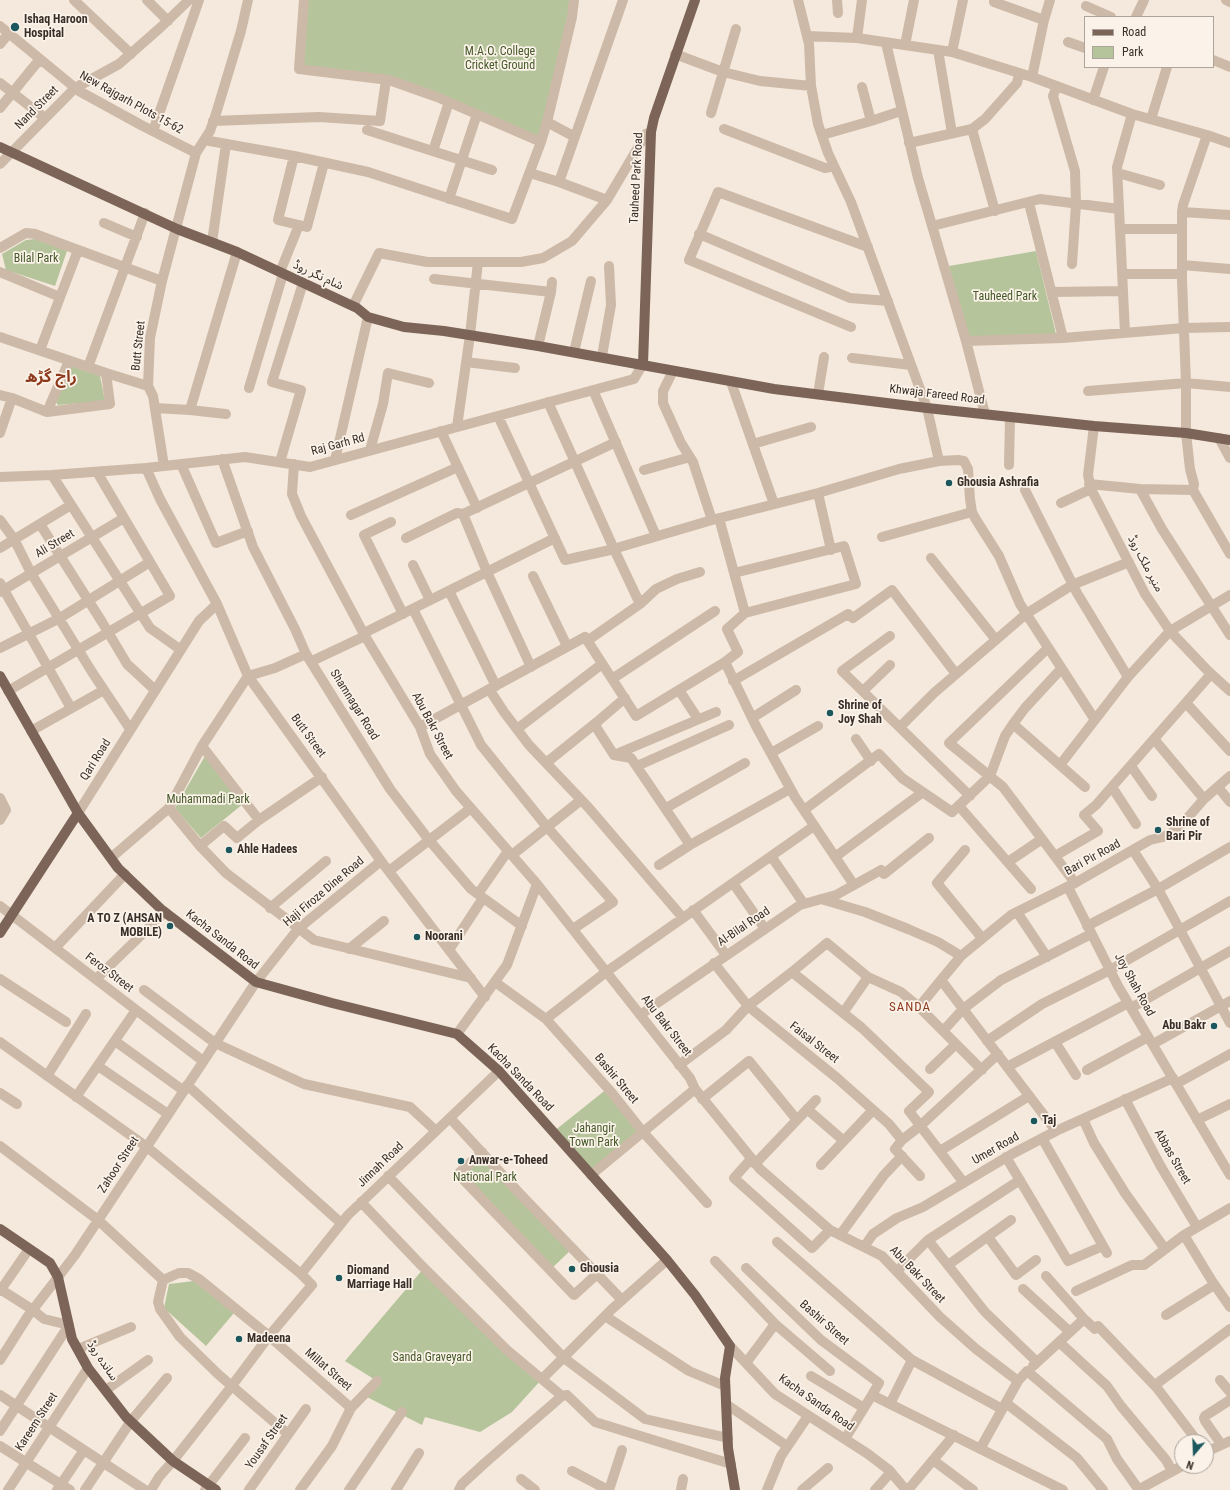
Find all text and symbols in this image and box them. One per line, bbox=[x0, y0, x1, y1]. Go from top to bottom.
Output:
place label: Ishaq Haroon Hospital bbox=[24, 13, 88, 41]
legend bbox=[1084, 16, 1214, 68]
marker: Ishaq Haroon Hospital bbox=[9, 21, 21, 33]
text: Road bbox=[1122, 25, 1146, 39]
park label: M.A.O. College Cricket Ground bbox=[465, 45, 535, 73]
text: Park bbox=[1122, 45, 1143, 59]
street label: New Rajgarh Plots 15-62 bbox=[77, 69, 185, 137]
street label: Nand Street bbox=[12, 83, 62, 133]
street label: Tauheed Park Road bbox=[627, 132, 647, 224]
park label: Bilal Park bbox=[14, 252, 58, 266]
street label: شام نگر روڈ bbox=[291, 258, 345, 294]
park label: Tauheed Park bbox=[973, 290, 1037, 304]
street label: Butt Street bbox=[129, 320, 149, 372]
district label: راج گڑھ bbox=[25, 368, 77, 388]
street label: Khwaja Fareed Road bbox=[888, 382, 986, 408]
street label: Raj Garh Rd bbox=[310, 431, 366, 459]
place label: Ghousia Ashrafia bbox=[957, 476, 1039, 490]
marker: Ghousia Ashrafia bbox=[944, 478, 954, 488]
street label: Ali Street bbox=[33, 527, 77, 561]
street label: منیر ملک روڈ bbox=[1124, 533, 1166, 595]
street label: Shamnagar Road bbox=[327, 667, 381, 743]
street label: Abu Bakr Street bbox=[408, 690, 456, 762]
place label: Shrine of Joy Shah bbox=[838, 699, 882, 727]
marker: Shrine of Joy Shah bbox=[825, 708, 835, 718]
street label: Butt Street bbox=[287, 711, 329, 761]
street label: Qari Road bbox=[78, 737, 114, 783]
park label: Muhammadi Park bbox=[166, 793, 250, 807]
place label: Shrine of Bari Pir bbox=[1166, 816, 1210, 844]
marker: Shrine of Bari Pir bbox=[1153, 825, 1163, 835]
street label: Bari Pir Road bbox=[1063, 837, 1123, 879]
place label: Ahle Hadees bbox=[237, 843, 298, 857]
marker: Ahle Hadees bbox=[224, 845, 234, 855]
street label: Haji Firoze Dine Road bbox=[281, 854, 367, 930]
street label: Al-Bilal Road bbox=[715, 904, 773, 950]
street label: Kacha Sanda Road bbox=[183, 907, 261, 973]
place label: A TO Z (AHSAN MOBILE) bbox=[87, 912, 162, 940]
marker: A TO Z (AHSAN MOBILE) bbox=[165, 921, 175, 931]
place label: Noorani bbox=[425, 930, 463, 944]
marker: Noorani bbox=[412, 932, 422, 942]
street label: Feroz Street bbox=[82, 950, 136, 996]
street label: Joy Shah Road bbox=[1111, 951, 1157, 1019]
street label: Abu Bakr Street bbox=[638, 993, 694, 1059]
district label: SANDA bbox=[889, 1000, 931, 1016]
street label: Faisal Street bbox=[786, 1019, 842, 1067]
place label: Abu Bakr bbox=[1162, 1019, 1206, 1033]
marker: Abu Bakr bbox=[1209, 1021, 1219, 1031]
street label: Kacha Sanda Road bbox=[484, 1041, 556, 1115]
street label: Bashir Street bbox=[591, 1051, 641, 1107]
place label: Taj bbox=[1042, 1114, 1056, 1128]
marker: Taj bbox=[1029, 1116, 1039, 1126]
park label: Jahangir Town Park bbox=[569, 1122, 619, 1150]
street label: Abbas Street bbox=[1151, 1127, 1193, 1187]
street label: Umer Road bbox=[970, 1130, 1022, 1168]
street label: Zahoor Street bbox=[95, 1134, 143, 1196]
street label: Jinnah Road bbox=[355, 1139, 407, 1191]
place label: Anwar-e-Toheed bbox=[469, 1154, 548, 1168]
marker: Anwar-e-Toheed bbox=[456, 1156, 466, 1166]
park label: National Park bbox=[453, 1171, 517, 1185]
street label: Abu Bakr Street bbox=[886, 1244, 948, 1306]
place label: Ghousia bbox=[580, 1262, 619, 1276]
place label: Diomand Marriage Hall bbox=[347, 1264, 412, 1292]
marker: Ghousia bbox=[567, 1264, 577, 1274]
marker: Diomand Marriage Hall bbox=[334, 1273, 344, 1283]
street label: Bashir Street bbox=[796, 1298, 852, 1348]
place label: Madeena bbox=[247, 1332, 291, 1346]
marker: Madeena bbox=[234, 1334, 244, 1344]
street label: ساندہ روڈ bbox=[83, 1338, 121, 1384]
street label: Millat Street bbox=[302, 1346, 354, 1394]
park label: Sanda Graveyard bbox=[392, 1351, 472, 1365]
street label: Kacha Sanda Road bbox=[776, 1372, 856, 1434]
street label: Kareem Street bbox=[13, 1390, 61, 1454]
street label: Yousaf Street bbox=[243, 1412, 291, 1472]
north arrow bbox=[1174, 1434, 1214, 1474]
text: N bbox=[1185, 1458, 1196, 1472]

